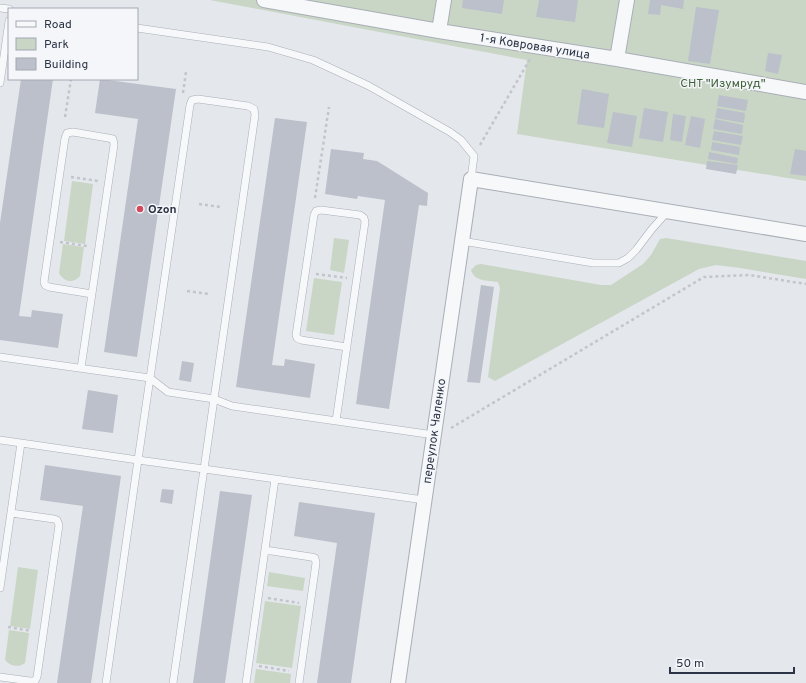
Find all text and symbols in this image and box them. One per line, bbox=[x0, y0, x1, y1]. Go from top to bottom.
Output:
legend bbox=[8, 8, 138, 80]
text: Road bbox=[44, 17, 72, 33]
street label: 1-я Ковровая улица bbox=[479, 30, 591, 64]
text: Park bbox=[44, 37, 69, 53]
text: Building bbox=[44, 57, 88, 73]
park label: СНТ "Изумруд" bbox=[680, 76, 766, 92]
place label: Ozon bbox=[148, 202, 177, 218]
marker: Ozon bbox=[135, 204, 145, 214]
street label: переулок Чаленко bbox=[420, 377, 450, 485]
scale bar bbox=[670, 649, 794, 675]
text: 50 m bbox=[676, 656, 704, 672]

